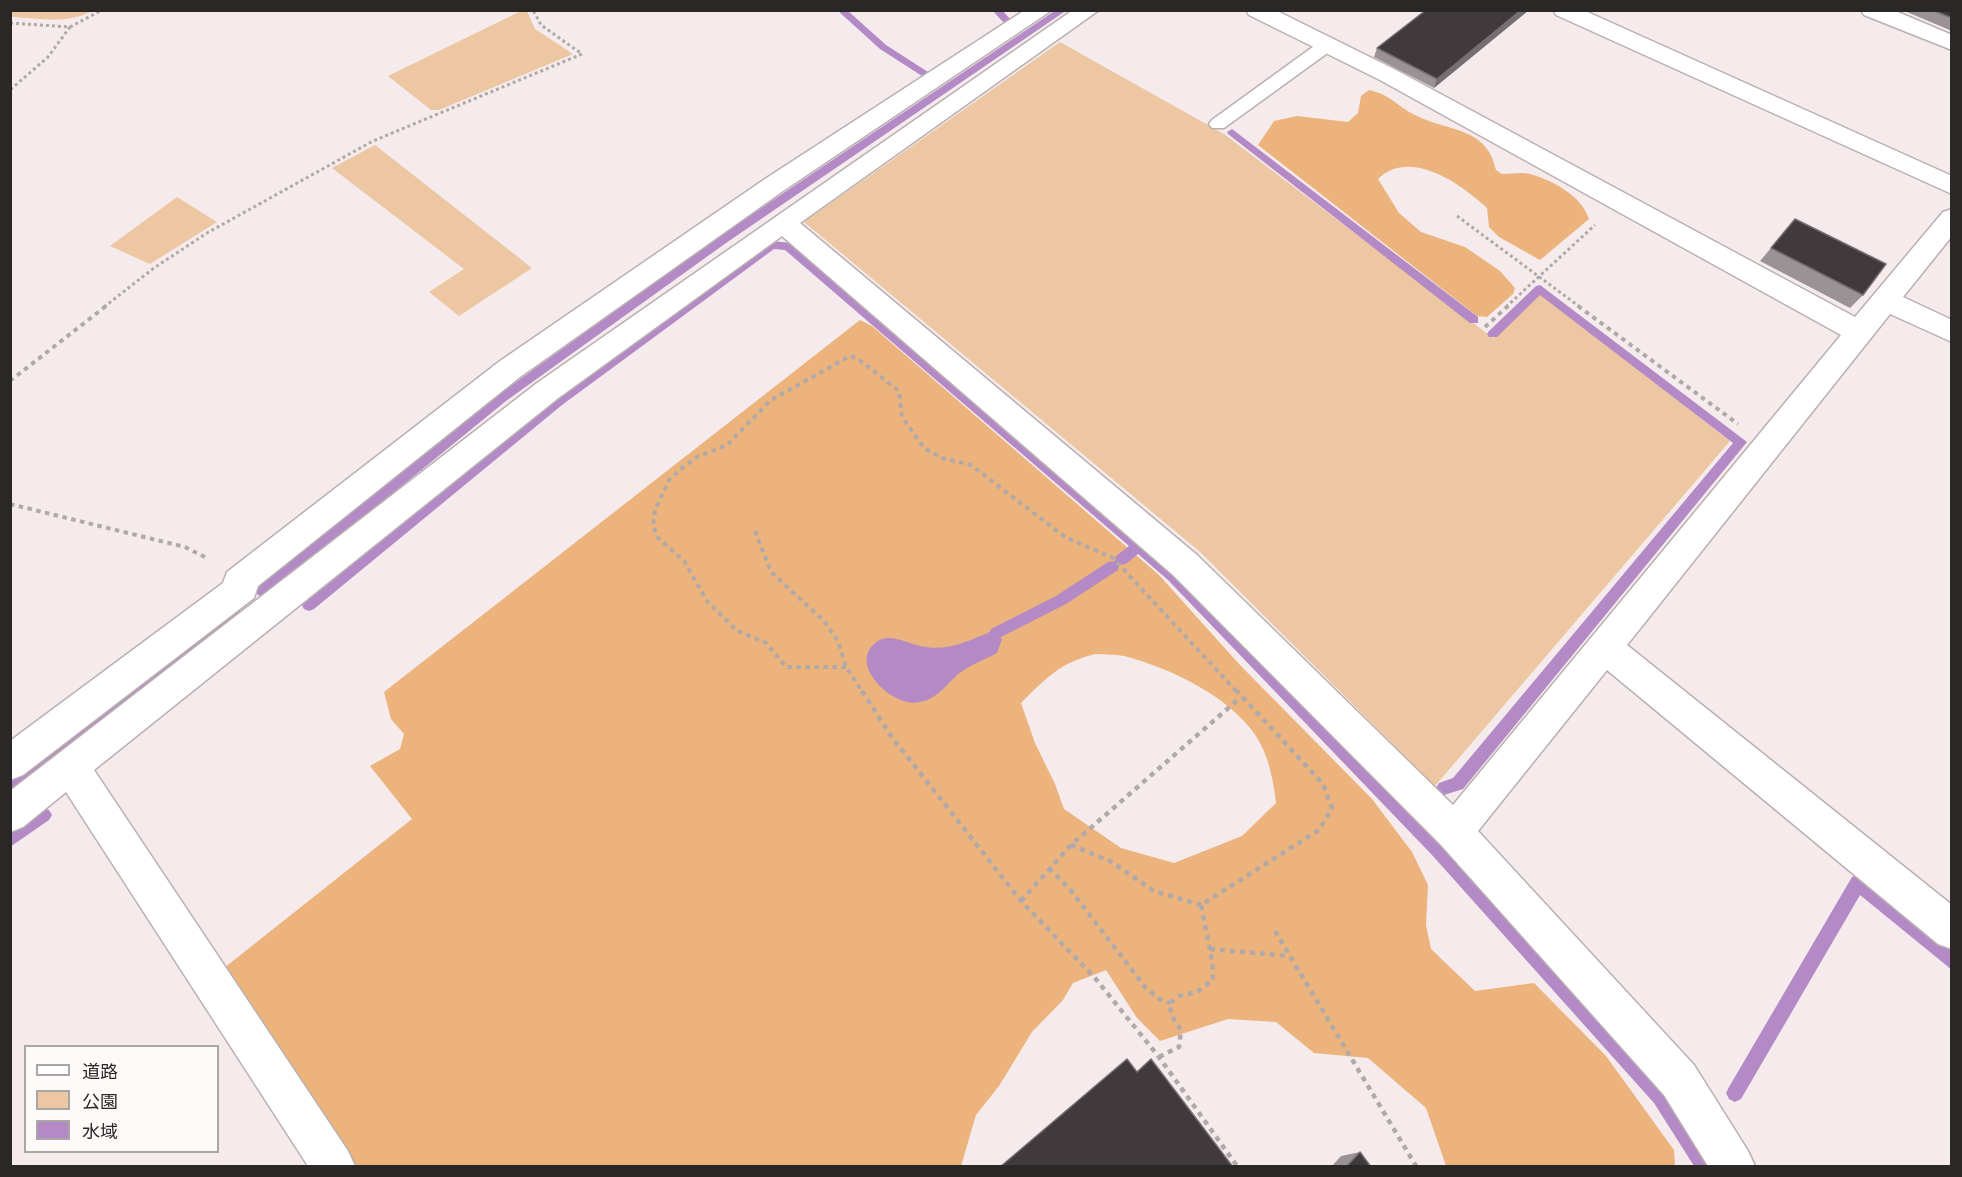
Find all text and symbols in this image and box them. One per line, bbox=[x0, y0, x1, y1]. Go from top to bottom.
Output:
legend bbox=[24, 1045, 219, 1153]
text: 道路 bbox=[82, 1061, 118, 1082]
text: 公園 bbox=[82, 1091, 118, 1112]
text: 水域 bbox=[82, 1121, 118, 1142]

